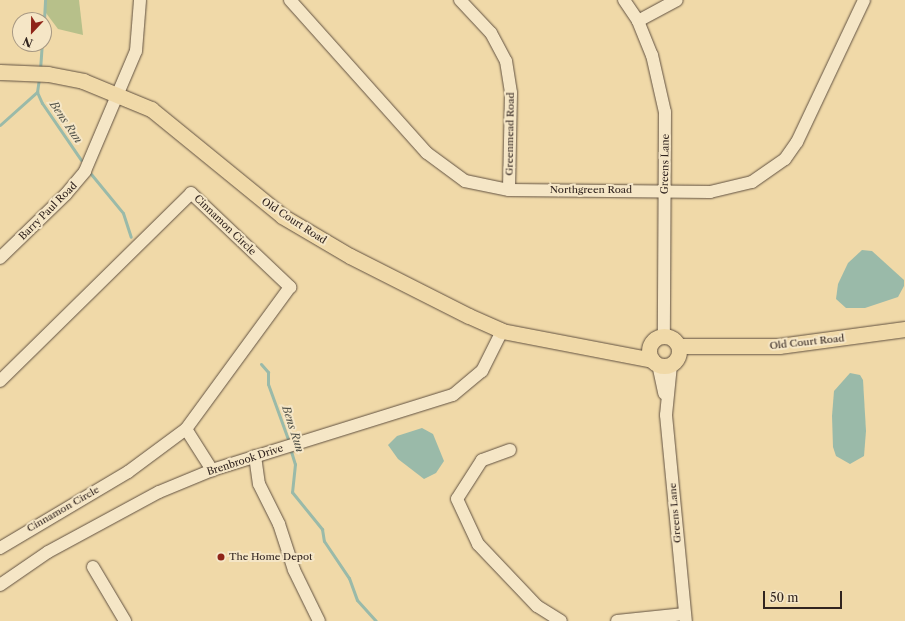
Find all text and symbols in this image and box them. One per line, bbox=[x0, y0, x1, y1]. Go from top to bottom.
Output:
north arrow bbox=[12, 12, 52, 52]
text: N bbox=[21, 34, 35, 50]
street label: Greenmead Road bbox=[503, 92, 517, 176]
water label: Bens Run bbox=[47, 98, 85, 146]
street label: Greens Lane bbox=[658, 134, 672, 194]
street label: Barry Paul Road bbox=[16, 179, 80, 243]
street label: Northgreen Road bbox=[550, 184, 632, 196]
street label: Cinnamon Circle bbox=[191, 192, 259, 258]
street label: Old Court Road bbox=[259, 196, 329, 246]
street label: Old Court Road bbox=[769, 332, 845, 352]
water label: Bens Run bbox=[279, 404, 307, 454]
street label: Brenbrook Drive bbox=[205, 442, 285, 478]
street label: Greens Lane bbox=[666, 482, 684, 544]
street label: Cinnamon Circle bbox=[25, 483, 101, 535]
place label: The Home Depot bbox=[229, 551, 313, 563]
marker: The Home Depot bbox=[216, 552, 226, 562]
scale bar bbox=[765, 583, 844, 609]
text: 50 m bbox=[770, 590, 799, 605]

